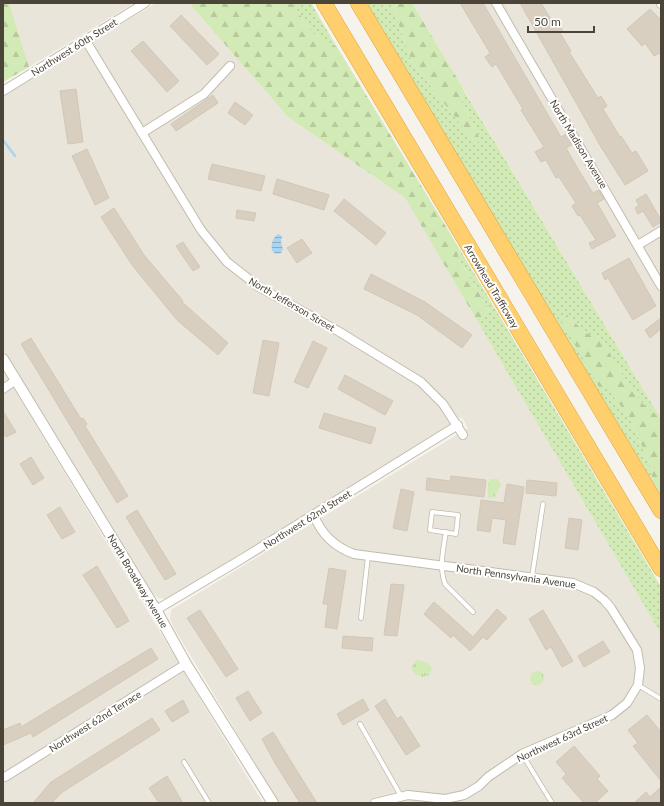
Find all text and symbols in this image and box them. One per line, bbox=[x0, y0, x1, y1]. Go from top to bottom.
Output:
scale bar bbox=[528, 8, 594, 34]
text: 50 m bbox=[534, 14, 561, 29]
street label: Northwest 60th Street bbox=[29, 15, 120, 78]
street label: North Madison Avenue bbox=[548, 97, 610, 191]
street label: Arrowhead Trafficway bbox=[462, 242, 522, 331]
street label: North Jefferson Street bbox=[247, 274, 338, 334]
street label: Northwest 62nd Street bbox=[261, 487, 353, 551]
street label: North Broadway Avenue bbox=[105, 532, 171, 630]
street label: North Pennsylvania Avenue bbox=[455, 562, 577, 590]
street label: Northwest 62nd Terrace bbox=[47, 688, 143, 754]
street label: Northwest 63rd Street bbox=[515, 711, 610, 764]

